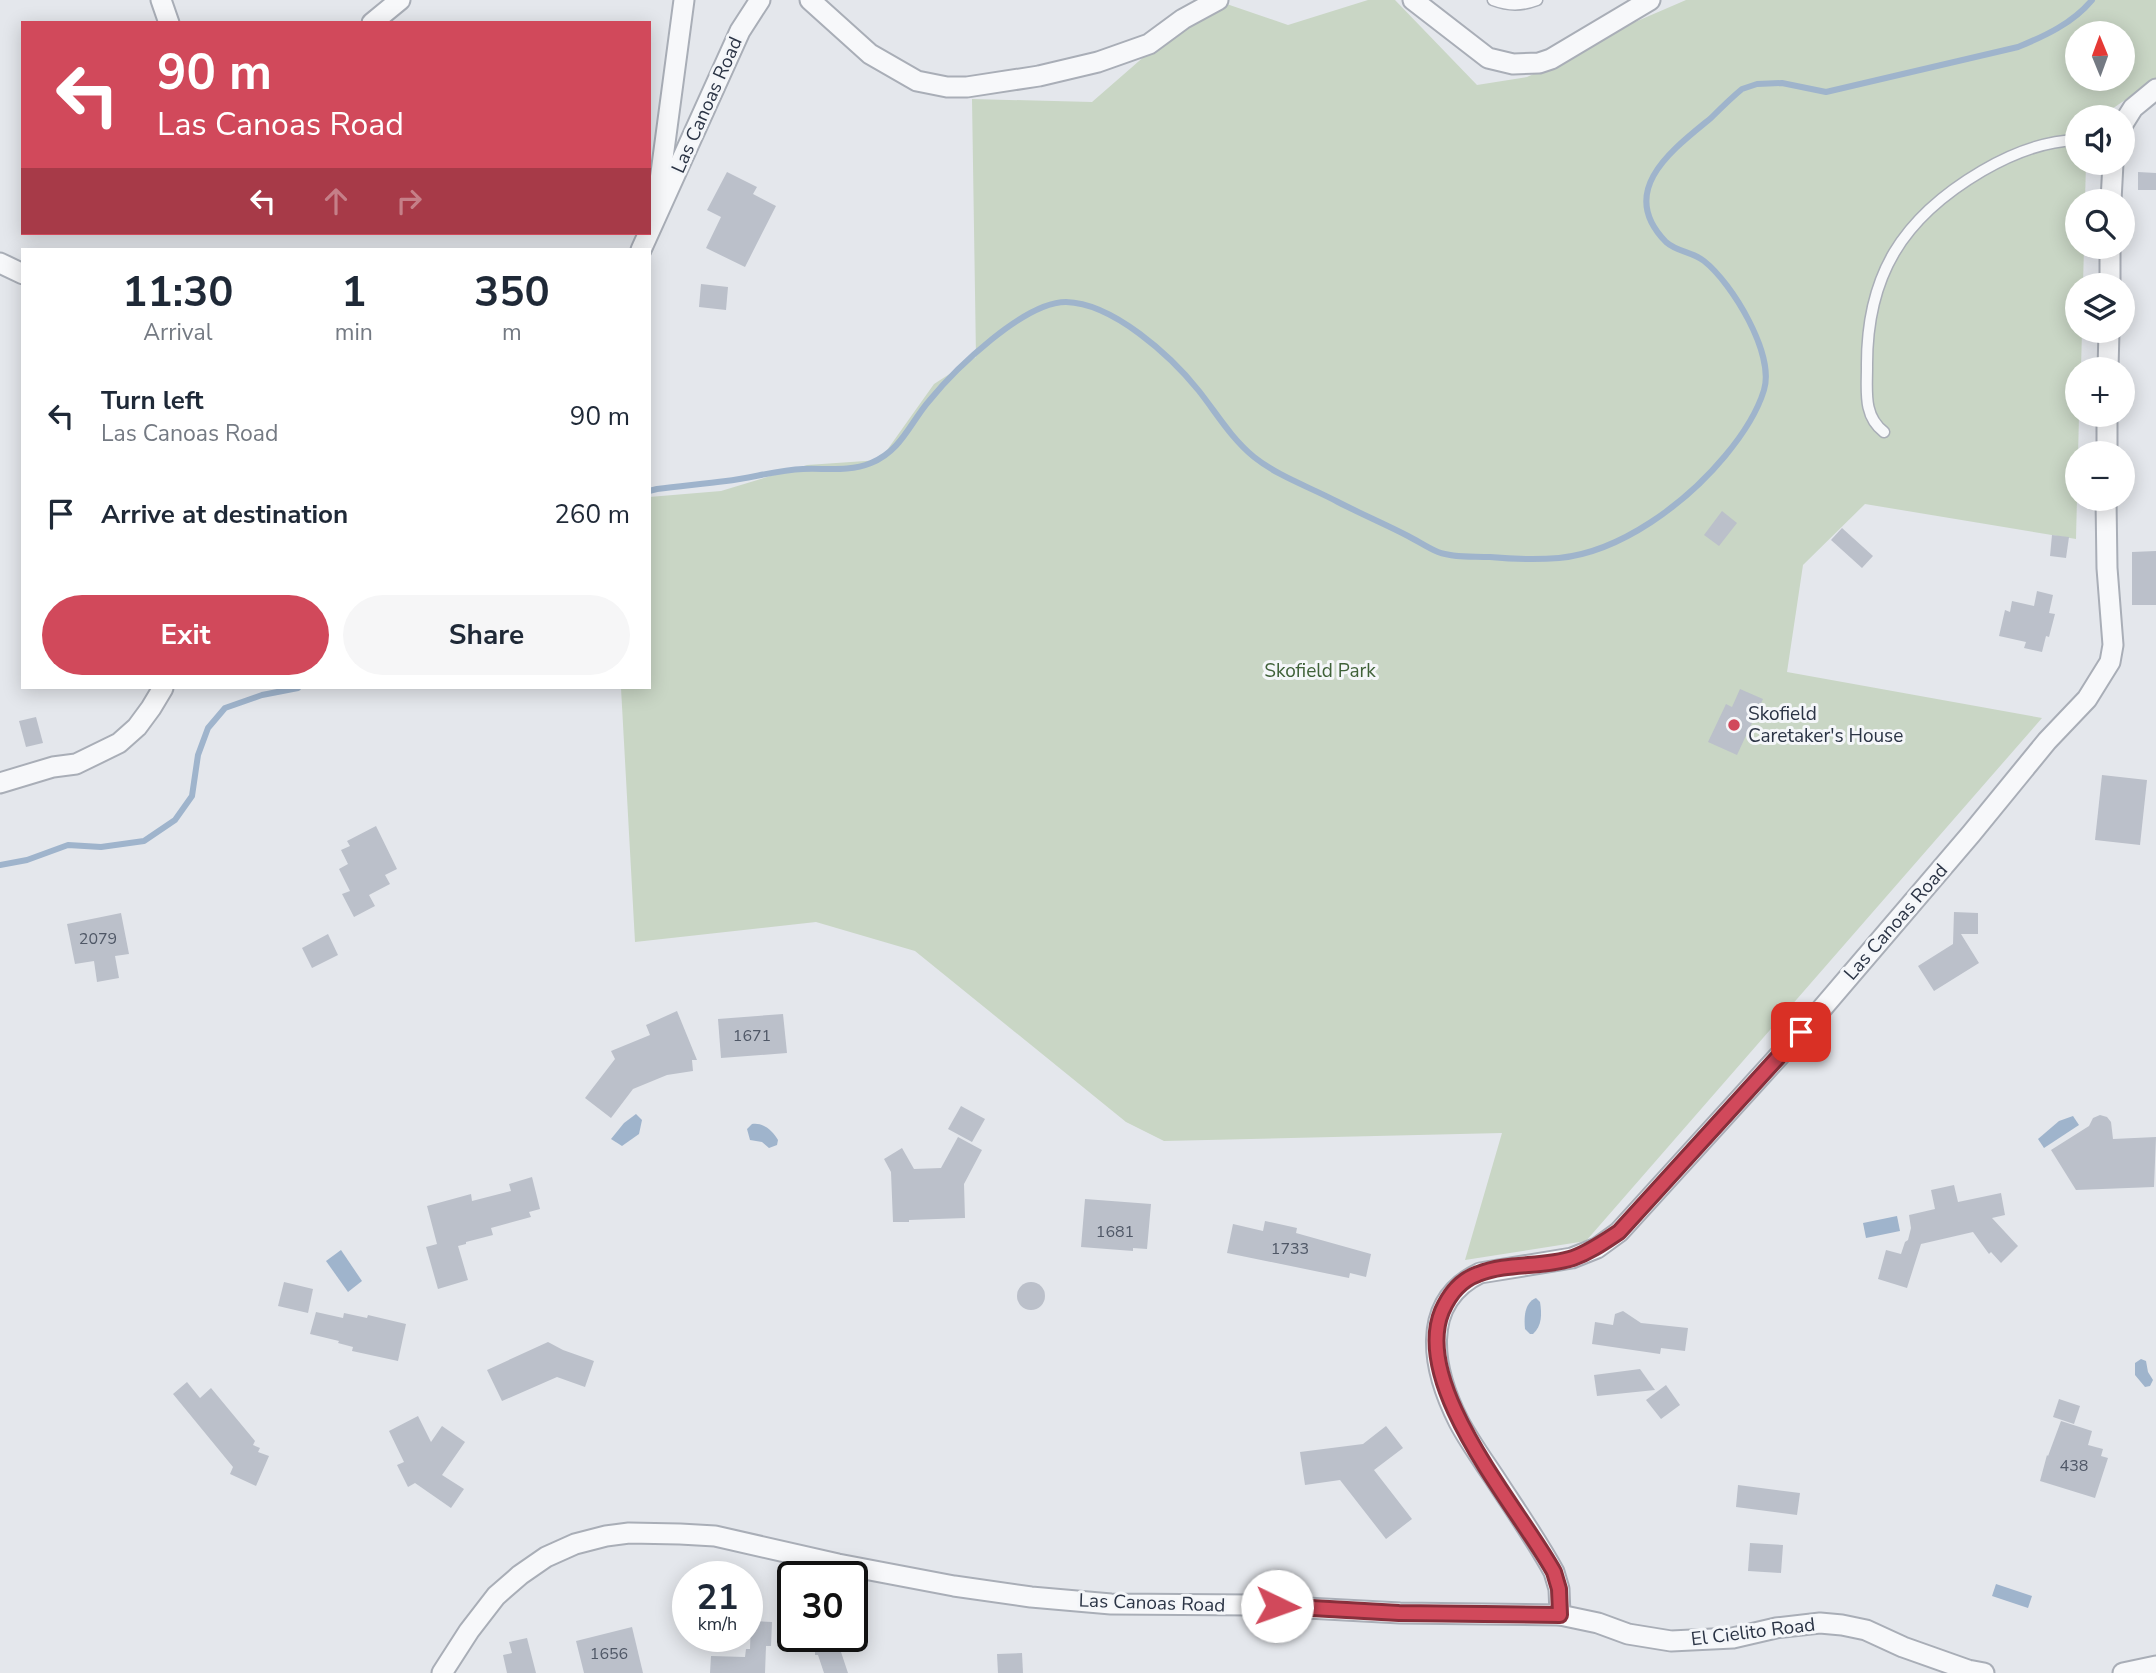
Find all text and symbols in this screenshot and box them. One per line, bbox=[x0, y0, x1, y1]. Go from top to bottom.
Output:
north arrow bbox=[2065, 21, 2135, 91]
map controls bbox=[2065, 21, 2135, 511]
street label: Las Canoas Road bbox=[665, 33, 749, 177]
text: 90 m bbox=[157, 39, 272, 106]
icon: left bbox=[42, 49, 133, 140]
text: Las Canoas Road bbox=[157, 103, 404, 146]
button: sound bbox=[2065, 105, 2135, 175]
icon: left bbox=[244, 182, 282, 220]
icon: ahead bbox=[317, 182, 355, 220]
icon: right bbox=[390, 182, 428, 220]
button: search bbox=[2065, 189, 2135, 259]
text: 11:30 bbox=[122, 264, 233, 321]
text: 1 bbox=[341, 264, 366, 321]
text: 350 bbox=[474, 264, 550, 321]
button: layers bbox=[2065, 273, 2135, 343]
text: Arrival bbox=[143, 317, 212, 348]
text: min bbox=[335, 317, 373, 348]
text: m bbox=[502, 317, 522, 348]
button: + bbox=[2065, 357, 2135, 427]
text: Turn left bbox=[101, 383, 204, 418]
icon: left bbox=[42, 397, 80, 435]
text: 90 m bbox=[570, 399, 630, 434]
text: Las Canoas Road bbox=[101, 418, 278, 449]
button: − bbox=[2065, 441, 2135, 511]
icon: arrive bbox=[42, 495, 80, 533]
text: Arrive at destination bbox=[101, 497, 348, 532]
text: 260 m bbox=[554, 497, 630, 532]
button: Exit bbox=[42, 595, 329, 675]
button: Share bbox=[343, 595, 630, 675]
park label: Skofield Park bbox=[1264, 658, 1376, 684]
place label: Skofield Caretaker's House bbox=[1748, 701, 1903, 749]
marker: Skofield Caretaker's House bbox=[1726, 717, 1742, 733]
street label: Las Canoas Road bbox=[1838, 858, 1954, 986]
house number: 2079 bbox=[79, 928, 117, 950]
pin bbox=[1771, 1002, 1831, 1062]
icon: arrive bbox=[1782, 1013, 1820, 1051]
house number: 1671 bbox=[733, 1025, 771, 1047]
house number: 1681 bbox=[1096, 1221, 1134, 1243]
house number: 1733 bbox=[1271, 1238, 1309, 1260]
house number: 438 bbox=[2060, 1455, 2088, 1477]
speed limit sign: 30 bbox=[777, 1561, 868, 1652]
position arrow bbox=[1240, 1569, 1314, 1643]
text: 21 bbox=[696, 1574, 739, 1621]
street label: Las Canoas Road bbox=[1078, 1587, 1226, 1619]
street label: El Cielito Road bbox=[1689, 1611, 1817, 1653]
text: km/h bbox=[698, 1612, 737, 1636]
house number: 1656 bbox=[590, 1643, 628, 1665]

